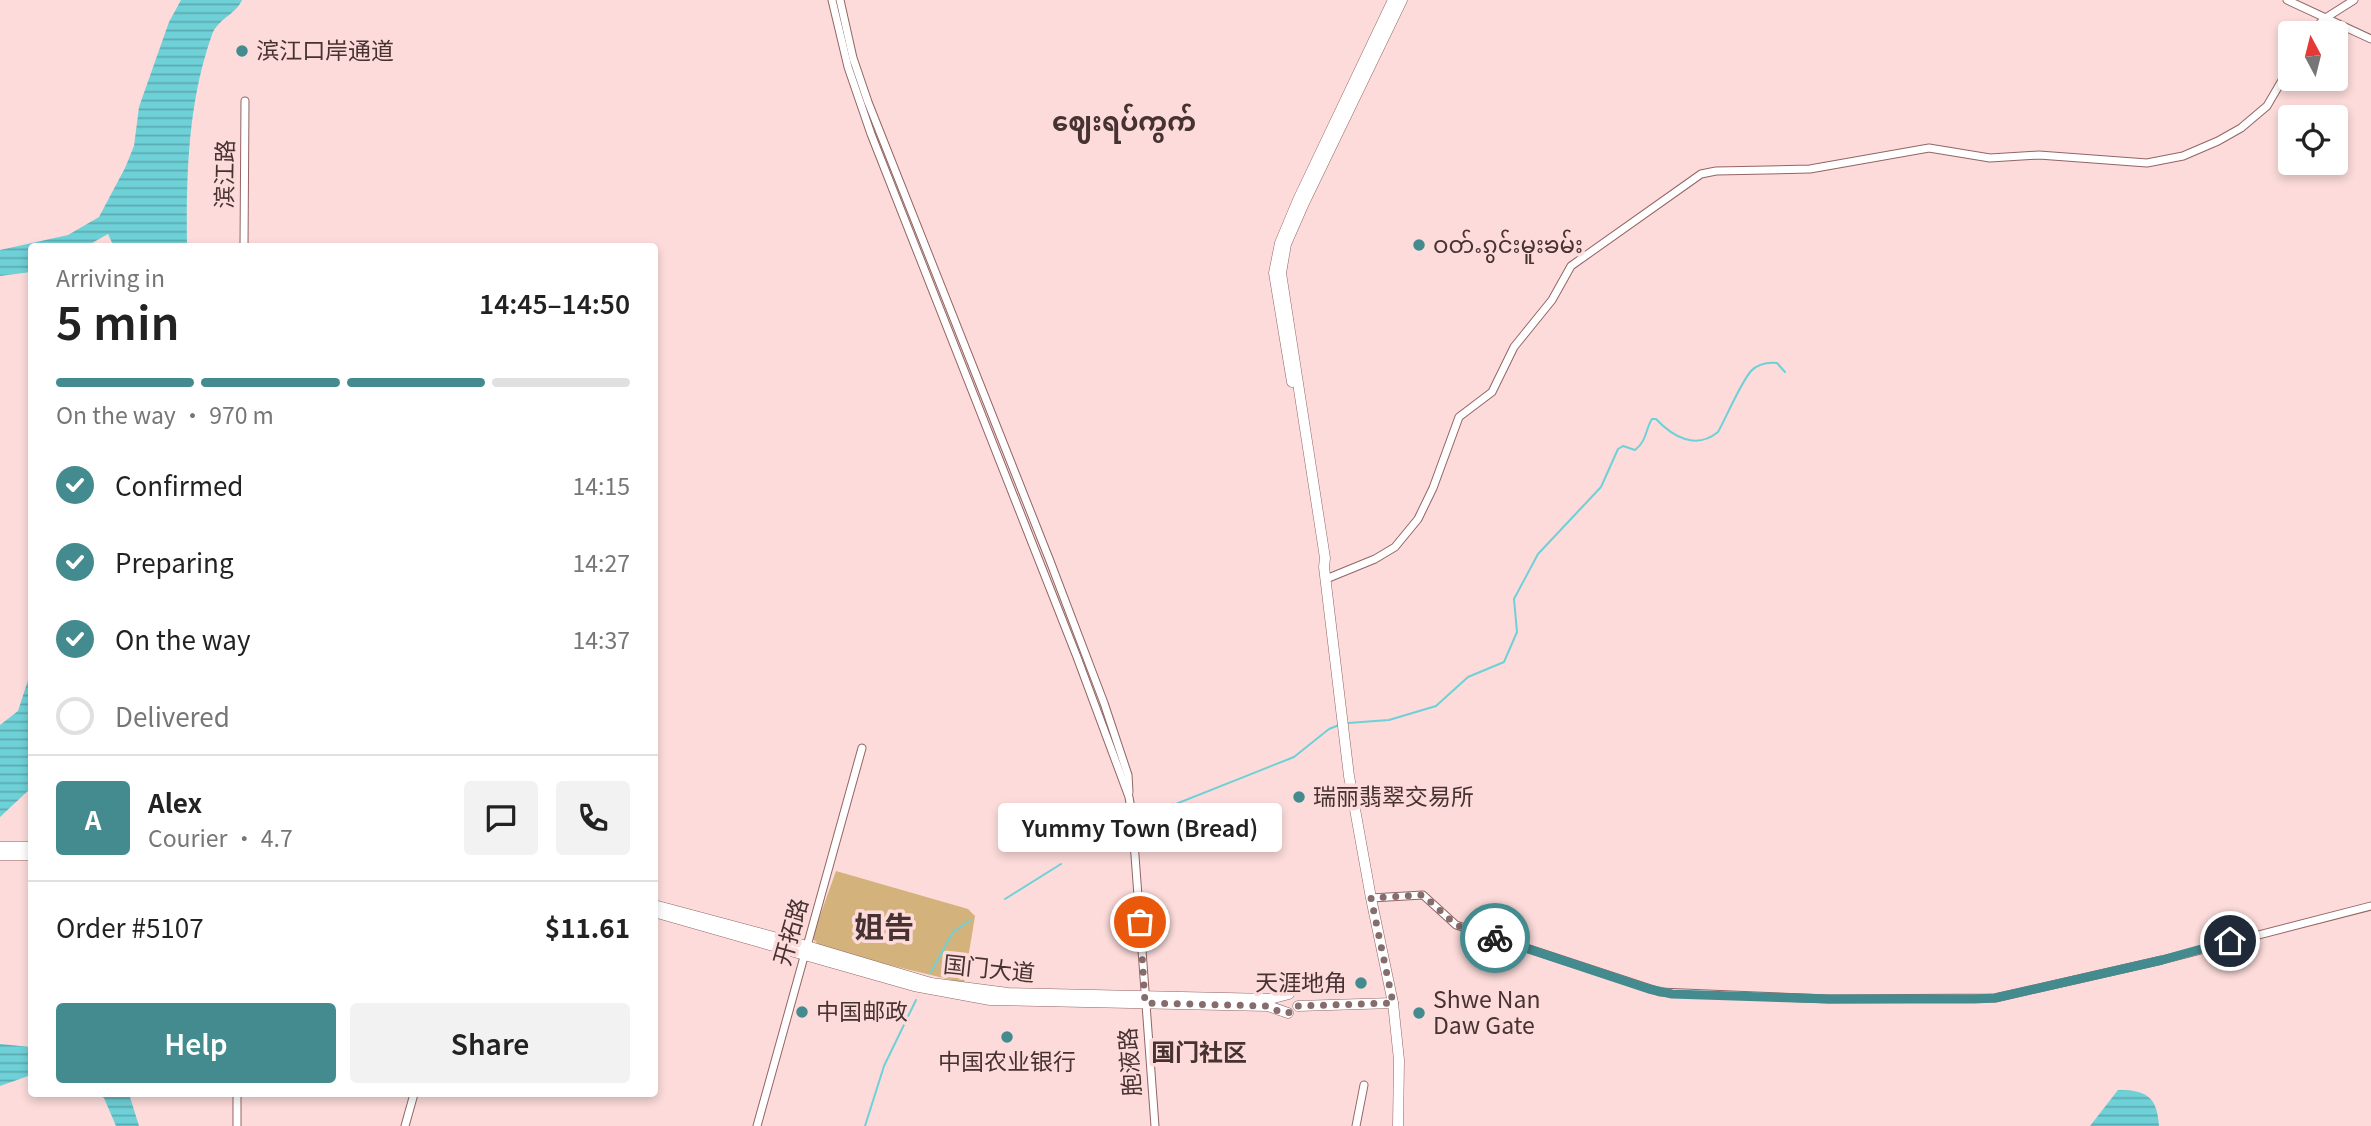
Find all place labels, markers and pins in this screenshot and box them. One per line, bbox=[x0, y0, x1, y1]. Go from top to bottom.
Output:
place label: 滨江口岸通道 bbox=[256, 32, 394, 66]
marker: 滨江口岸通道 bbox=[234, 43, 250, 59]
place label: ဝတ်ႉၵွင်းမူးၶမ်း bbox=[1433, 226, 1583, 264]
marker: ဝတ်ႉၵွင်းမူးၶမ်း bbox=[1411, 237, 1427, 253]
place label: 瑞丽翡翠交易所 bbox=[1313, 778, 1474, 812]
marker: 瑞丽翡翠交易所 bbox=[1291, 789, 1307, 805]
callout: Yummy Town (Bread) bbox=[998, 803, 1282, 852]
pin bbox=[1110, 892, 1170, 952]
pin bbox=[2200, 911, 2260, 971]
place label: 天涯地角 bbox=[1255, 964, 1347, 998]
marker: 天涯地角 bbox=[1353, 975, 1369, 991]
place label: Shwe Nan Daw Gate bbox=[1433, 981, 1540, 1041]
place label: 中国邮政 bbox=[816, 993, 908, 1027]
marker: 中国邮政 bbox=[794, 1004, 810, 1020]
marker: Shwe Nan Daw Gate bbox=[1411, 1005, 1427, 1021]
marker: 中国农业银行 bbox=[999, 1029, 1015, 1045]
place label: 中国农业银行 bbox=[938, 1043, 1076, 1077]

